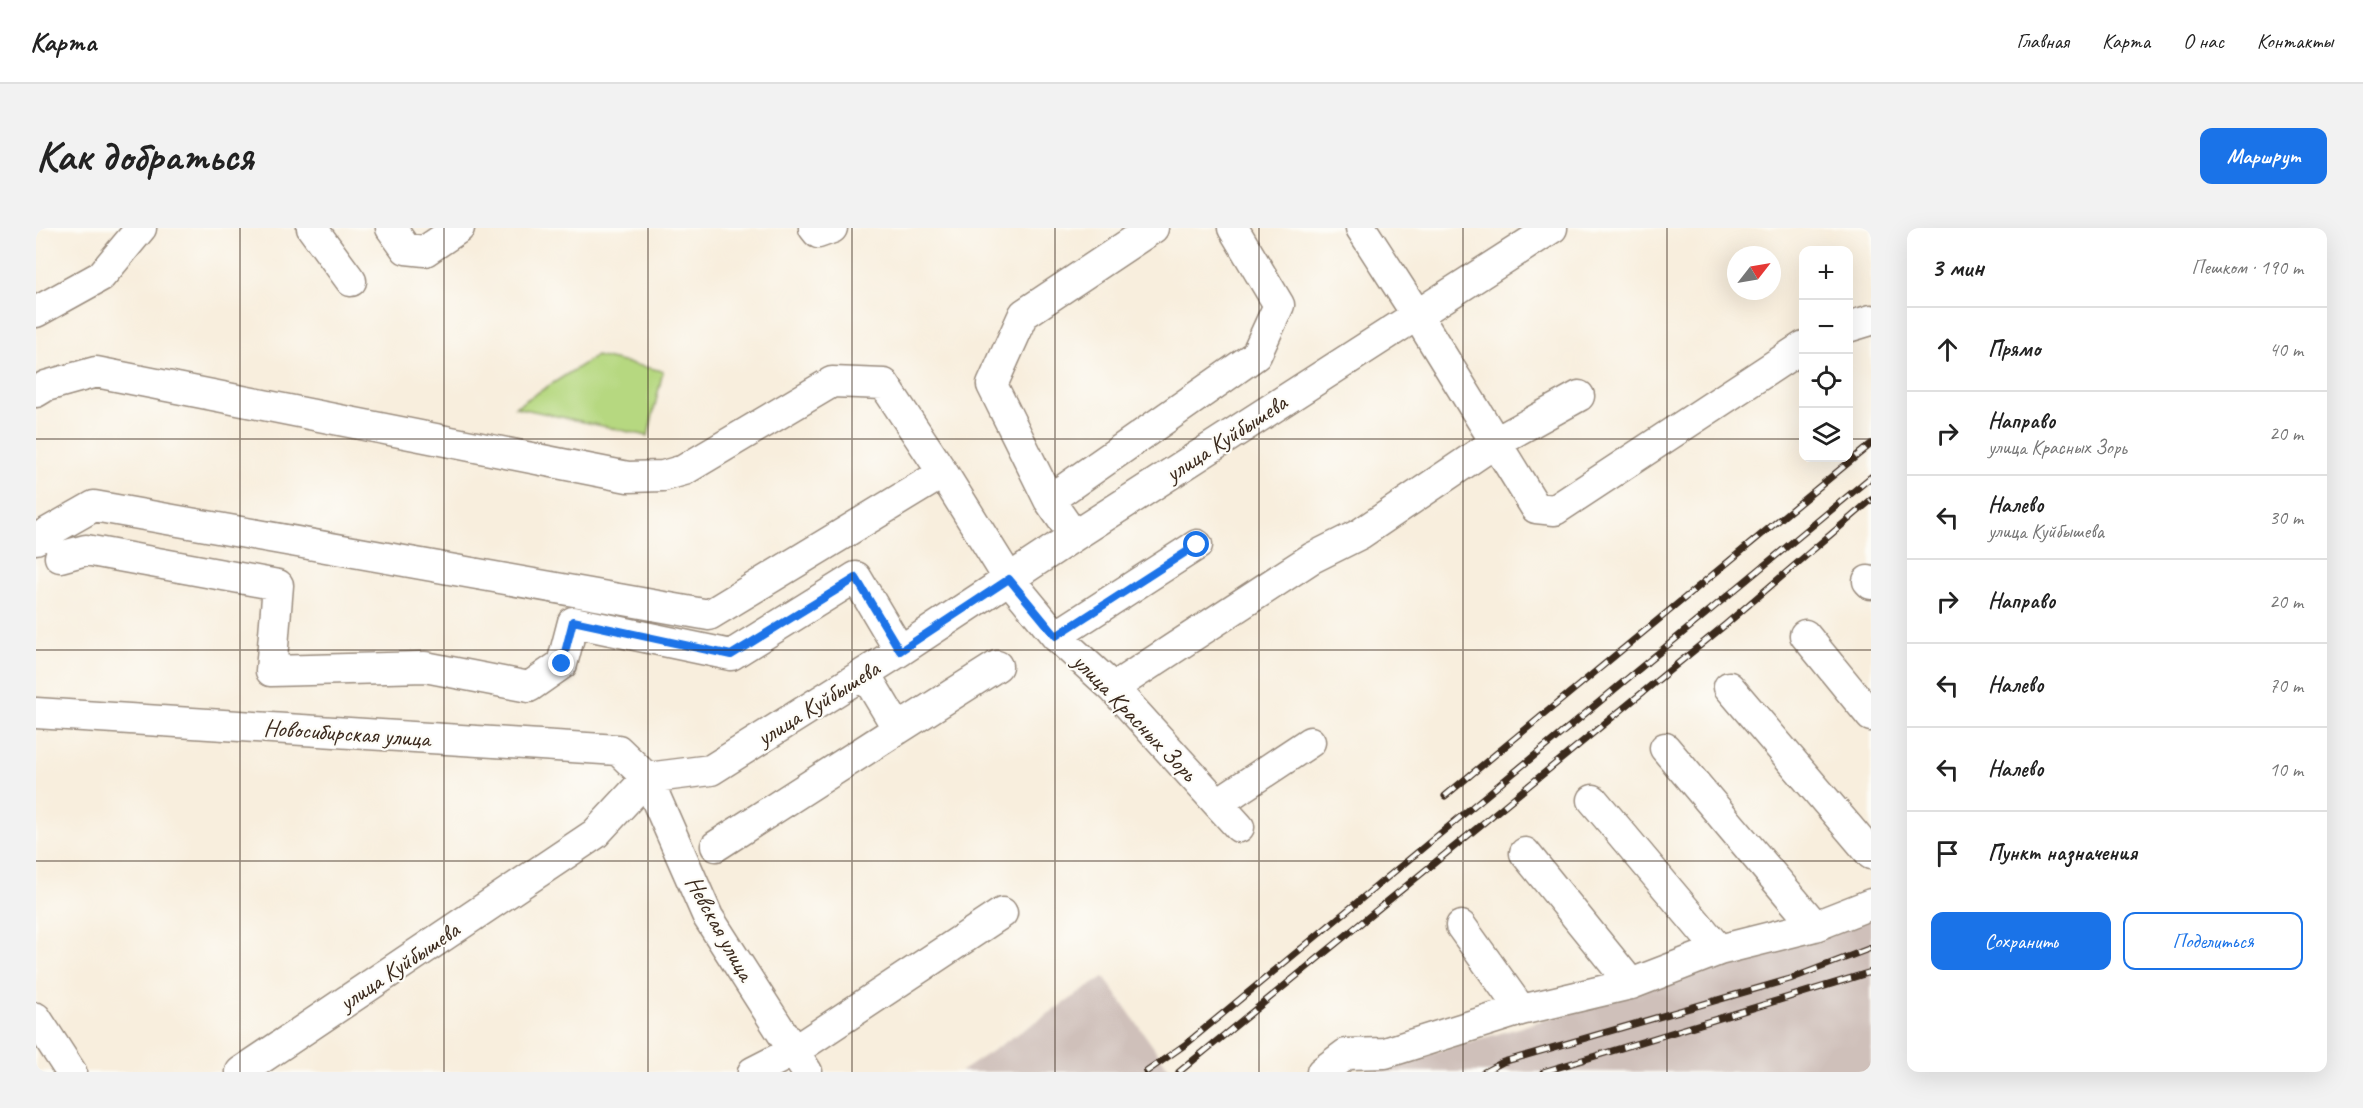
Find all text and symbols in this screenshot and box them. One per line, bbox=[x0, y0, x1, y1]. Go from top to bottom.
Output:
text: Карта bbox=[30, 24, 97, 59]
text: Главная bbox=[2016, 28, 2069, 54]
text: Карта bbox=[2102, 28, 2150, 54]
text: О нас bbox=[2183, 28, 2224, 54]
text: Контакты bbox=[2257, 28, 2333, 54]
button: Маршрут bbox=[2200, 128, 2327, 184]
text: Как добраться bbox=[36, 130, 253, 183]
north arrow bbox=[1727, 246, 1781, 300]
map controls bbox=[1799, 246, 1853, 462]
button: + bbox=[1799, 246, 1853, 300]
text: 3 мин bbox=[1931, 251, 1984, 284]
text: Пешком · 190 m bbox=[2191, 255, 2303, 280]
button: − bbox=[1799, 300, 1853, 354]
icon: ahead bbox=[1931, 333, 1964, 366]
text: Прямо bbox=[1988, 335, 2040, 363]
text: 40 m bbox=[2269, 337, 2303, 362]
button: locate bbox=[1799, 354, 1853, 408]
street label: улица Куйбышева bbox=[1158, 387, 1294, 490]
text: Направо bbox=[1988, 407, 2055, 435]
button: layers bbox=[1799, 408, 1853, 462]
icon: right bbox=[1931, 417, 1964, 450]
text: 20 m bbox=[2269, 421, 2303, 446]
text: улица Красных Зорь bbox=[1988, 435, 2127, 460]
text: Налево bbox=[1988, 491, 2044, 519]
icon: left bbox=[1931, 501, 1964, 534]
text: 30 m bbox=[2269, 505, 2303, 530]
text: улица Куйбышева bbox=[1988, 519, 2104, 544]
route start bbox=[1183, 531, 1209, 557]
icon: right bbox=[1931, 585, 1964, 618]
text: Направо bbox=[1988, 587, 2055, 615]
text: 20 m bbox=[2269, 589, 2303, 614]
street label: улица Красных Зорь bbox=[1065, 645, 1205, 788]
route end bbox=[548, 650, 574, 676]
street label: улица Куйбышева bbox=[749, 653, 886, 754]
icon: left bbox=[1931, 669, 1964, 702]
text: Налево bbox=[1988, 671, 2044, 699]
text: 70 m bbox=[2269, 673, 2303, 698]
street label: Новосибирская улица bbox=[263, 712, 433, 754]
icon: left bbox=[1931, 753, 1964, 786]
text: Налево bbox=[1988, 755, 2044, 783]
text: 10 m bbox=[2269, 757, 2303, 782]
icon: arrive bbox=[1931, 837, 1964, 870]
text: Пункт назначения bbox=[1988, 839, 2137, 867]
street label: Невская улица bbox=[679, 870, 762, 988]
button: Сохранить bbox=[1931, 912, 2111, 970]
button: Поделиться bbox=[2123, 912, 2303, 970]
street label: улица Куйбышева bbox=[331, 914, 466, 1018]

